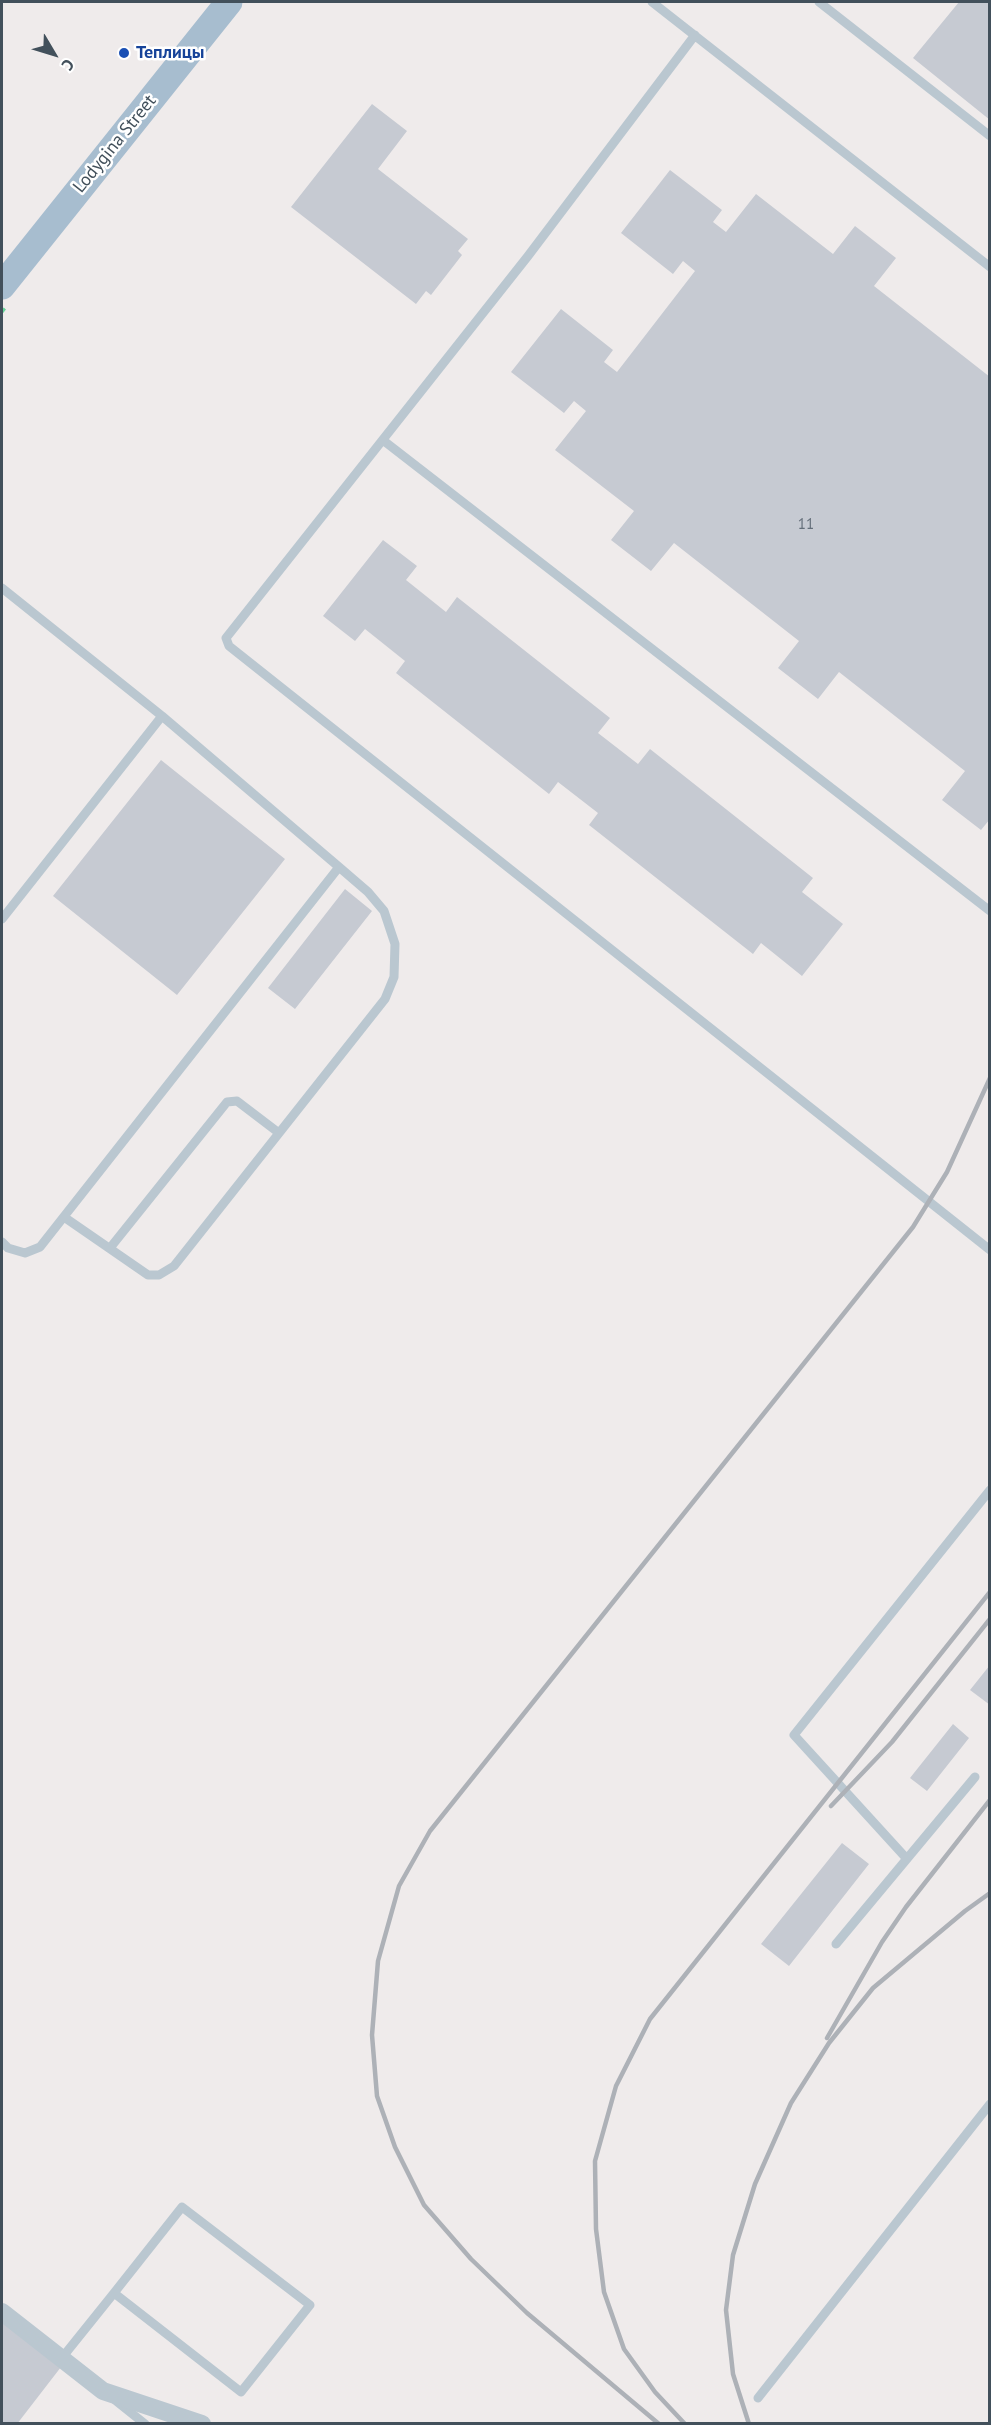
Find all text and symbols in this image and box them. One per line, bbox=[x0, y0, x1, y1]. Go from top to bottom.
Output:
north arrow bbox=[24, 24, 84, 84]
place label: Теплицы bbox=[136, 42, 204, 64]
marker: Теплицы bbox=[117, 46, 131, 60]
text: С bbox=[58, 55, 79, 75]
street label: Lodygina Street bbox=[69, 91, 161, 197]
house number: 11 bbox=[798, 516, 814, 534]

